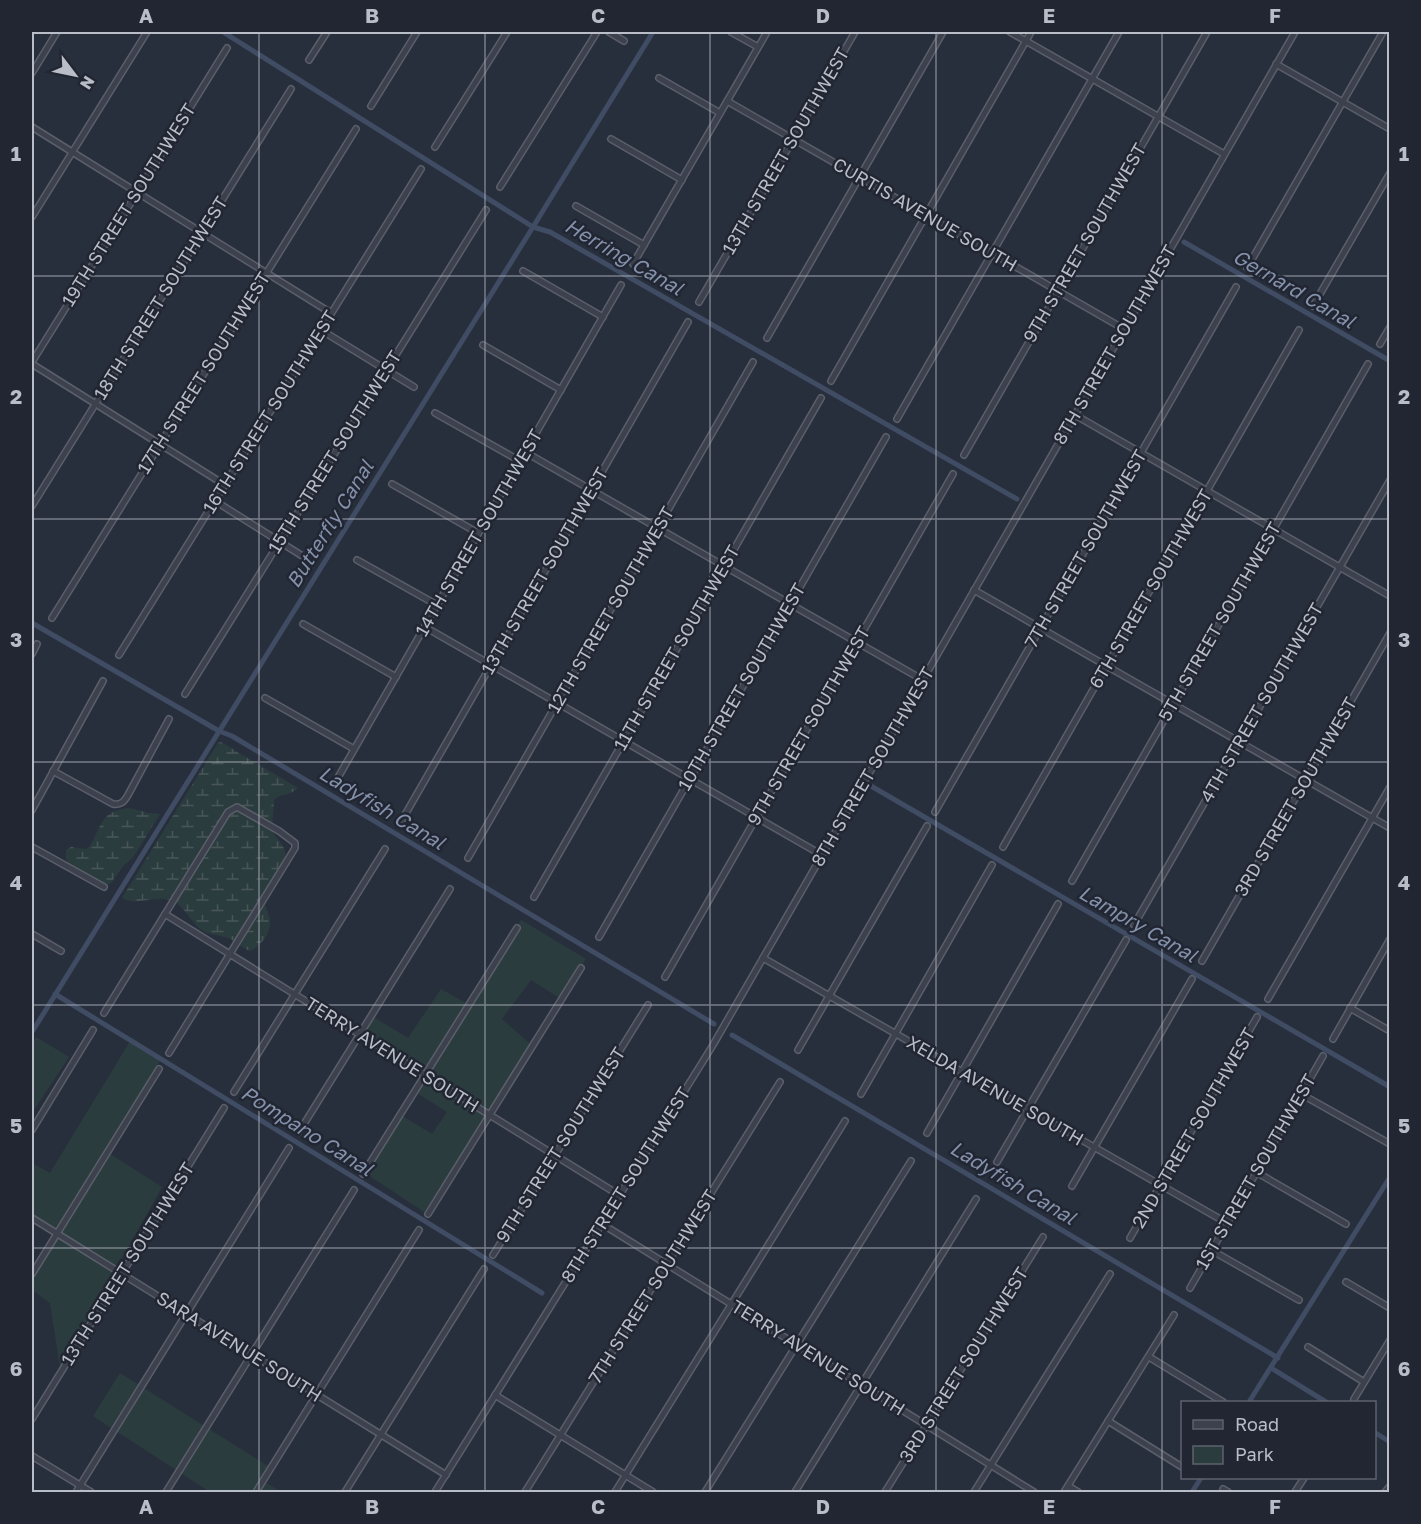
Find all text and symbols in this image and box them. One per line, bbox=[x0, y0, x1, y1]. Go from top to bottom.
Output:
text: A bbox=[139, 3, 153, 27]
text: B bbox=[365, 3, 379, 27]
text: C bbox=[591, 3, 605, 27]
text: D bbox=[816, 3, 830, 27]
text: E bbox=[1043, 3, 1055, 27]
text: F bbox=[1269, 3, 1281, 27]
street label: 13TH STREET SOUTHWEST bbox=[717, 43, 853, 258]
north arrow bbox=[45, 45, 105, 105]
text: N bbox=[76, 72, 99, 93]
street label: 19TH STREET SOUTHWEST bbox=[57, 99, 200, 310]
street label: 9TH STREET SOUTHWEST bbox=[1018, 139, 1150, 346]
text: 1 bbox=[11, 141, 21, 165]
text: 1 bbox=[1399, 141, 1409, 165]
street label: CURTIS AVENUE SOUTH bbox=[830, 152, 1021, 276]
street label: 18TH STREET SOUTHWEST bbox=[89, 192, 232, 403]
water label: Herring Canal bbox=[561, 213, 688, 301]
street label: 8TH STREET SOUTHWEST bbox=[1048, 241, 1180, 448]
water label: Gernard Canal bbox=[1229, 244, 1360, 333]
street label: 17TH STREET SOUTHWEST bbox=[132, 268, 274, 477]
street label: 16TH STREET SOUTHWEST bbox=[198, 306, 341, 517]
street label: 15TH STREET SOUTHWEST bbox=[263, 346, 406, 557]
text: 2 bbox=[10, 384, 22, 408]
text: 2 bbox=[1398, 384, 1410, 408]
street label: 14TH STREET SOUTHWEST bbox=[410, 425, 546, 640]
street label: 7TH STREET SOUTHWEST bbox=[1019, 446, 1151, 651]
water label: Butterfly Canal bbox=[280, 455, 379, 592]
street label: 13TH STREET SOUTHWEST bbox=[476, 463, 612, 678]
street label: 6TH STREET SOUTHWEST bbox=[1084, 485, 1216, 692]
street label: 12TH STREET SOUTHWEST bbox=[542, 502, 678, 717]
street label: 5TH STREET SOUTHWEST bbox=[1153, 518, 1285, 725]
street label: 11TH STREET SOUTHWEST bbox=[608, 541, 744, 754]
street label: 10TH STREET SOUTHWEST bbox=[673, 579, 810, 794]
street label: 4TH STREET SOUTHWEST bbox=[1195, 599, 1327, 806]
street label: 9TH STREET SOUTHWEST bbox=[742, 622, 874, 829]
text: 3 bbox=[10, 627, 22, 651]
text: 3 bbox=[1398, 627, 1410, 651]
street label: 8TH STREET SOUTHWEST bbox=[806, 663, 938, 870]
street label: 3RD STREET SOUTHWEST bbox=[1229, 693, 1361, 900]
water label: Ladyfish Canal bbox=[315, 760, 450, 855]
text: 4 bbox=[10, 870, 22, 894]
text: 4 bbox=[1398, 870, 1410, 894]
water label: Lampry Canal bbox=[1075, 880, 1202, 968]
street label: TERRY AVENUE SOUTH bbox=[302, 992, 483, 1117]
street label: 2ND STREET SOUTHWEST bbox=[1127, 1024, 1259, 1231]
street label: XELDA AVENUE SOUTH bbox=[903, 1030, 1088, 1150]
street label: 9TH STREET SOUTHWEST bbox=[491, 1043, 629, 1246]
street label: 1ST STREET SOUTHWEST bbox=[1190, 1070, 1320, 1273]
water label: Pompano Canal bbox=[237, 1080, 378, 1180]
street label: 8TH STREET SOUTHWEST bbox=[556, 1083, 694, 1286]
text: 5 bbox=[10, 1113, 22, 1137]
text: 5 bbox=[1398, 1113, 1410, 1137]
water label: Ladyfish Canal bbox=[946, 1135, 1081, 1230]
street label: 13TH STREET SOUTHWEST bbox=[56, 1158, 199, 1369]
street label: 7TH STREET SOUTHWEST bbox=[583, 1185, 721, 1388]
street label: 3RD STREET SOUTHWEST bbox=[894, 1263, 1032, 1466]
street label: SARA AVENUE SOUTH bbox=[153, 1286, 326, 1406]
street label: TERRY AVENUE SOUTH bbox=[728, 1295, 909, 1420]
text: 6 bbox=[10, 1356, 22, 1380]
text: 6 bbox=[1398, 1356, 1410, 1380]
legend bbox=[1181, 1401, 1376, 1479]
text: Road bbox=[1235, 1413, 1279, 1435]
text: Park bbox=[1235, 1443, 1274, 1465]
text: A bbox=[139, 1494, 153, 1518]
text: B bbox=[365, 1494, 379, 1518]
text: C bbox=[591, 1494, 605, 1518]
text: D bbox=[816, 1494, 830, 1518]
text: E bbox=[1043, 1494, 1055, 1518]
text: F bbox=[1269, 1494, 1281, 1518]

